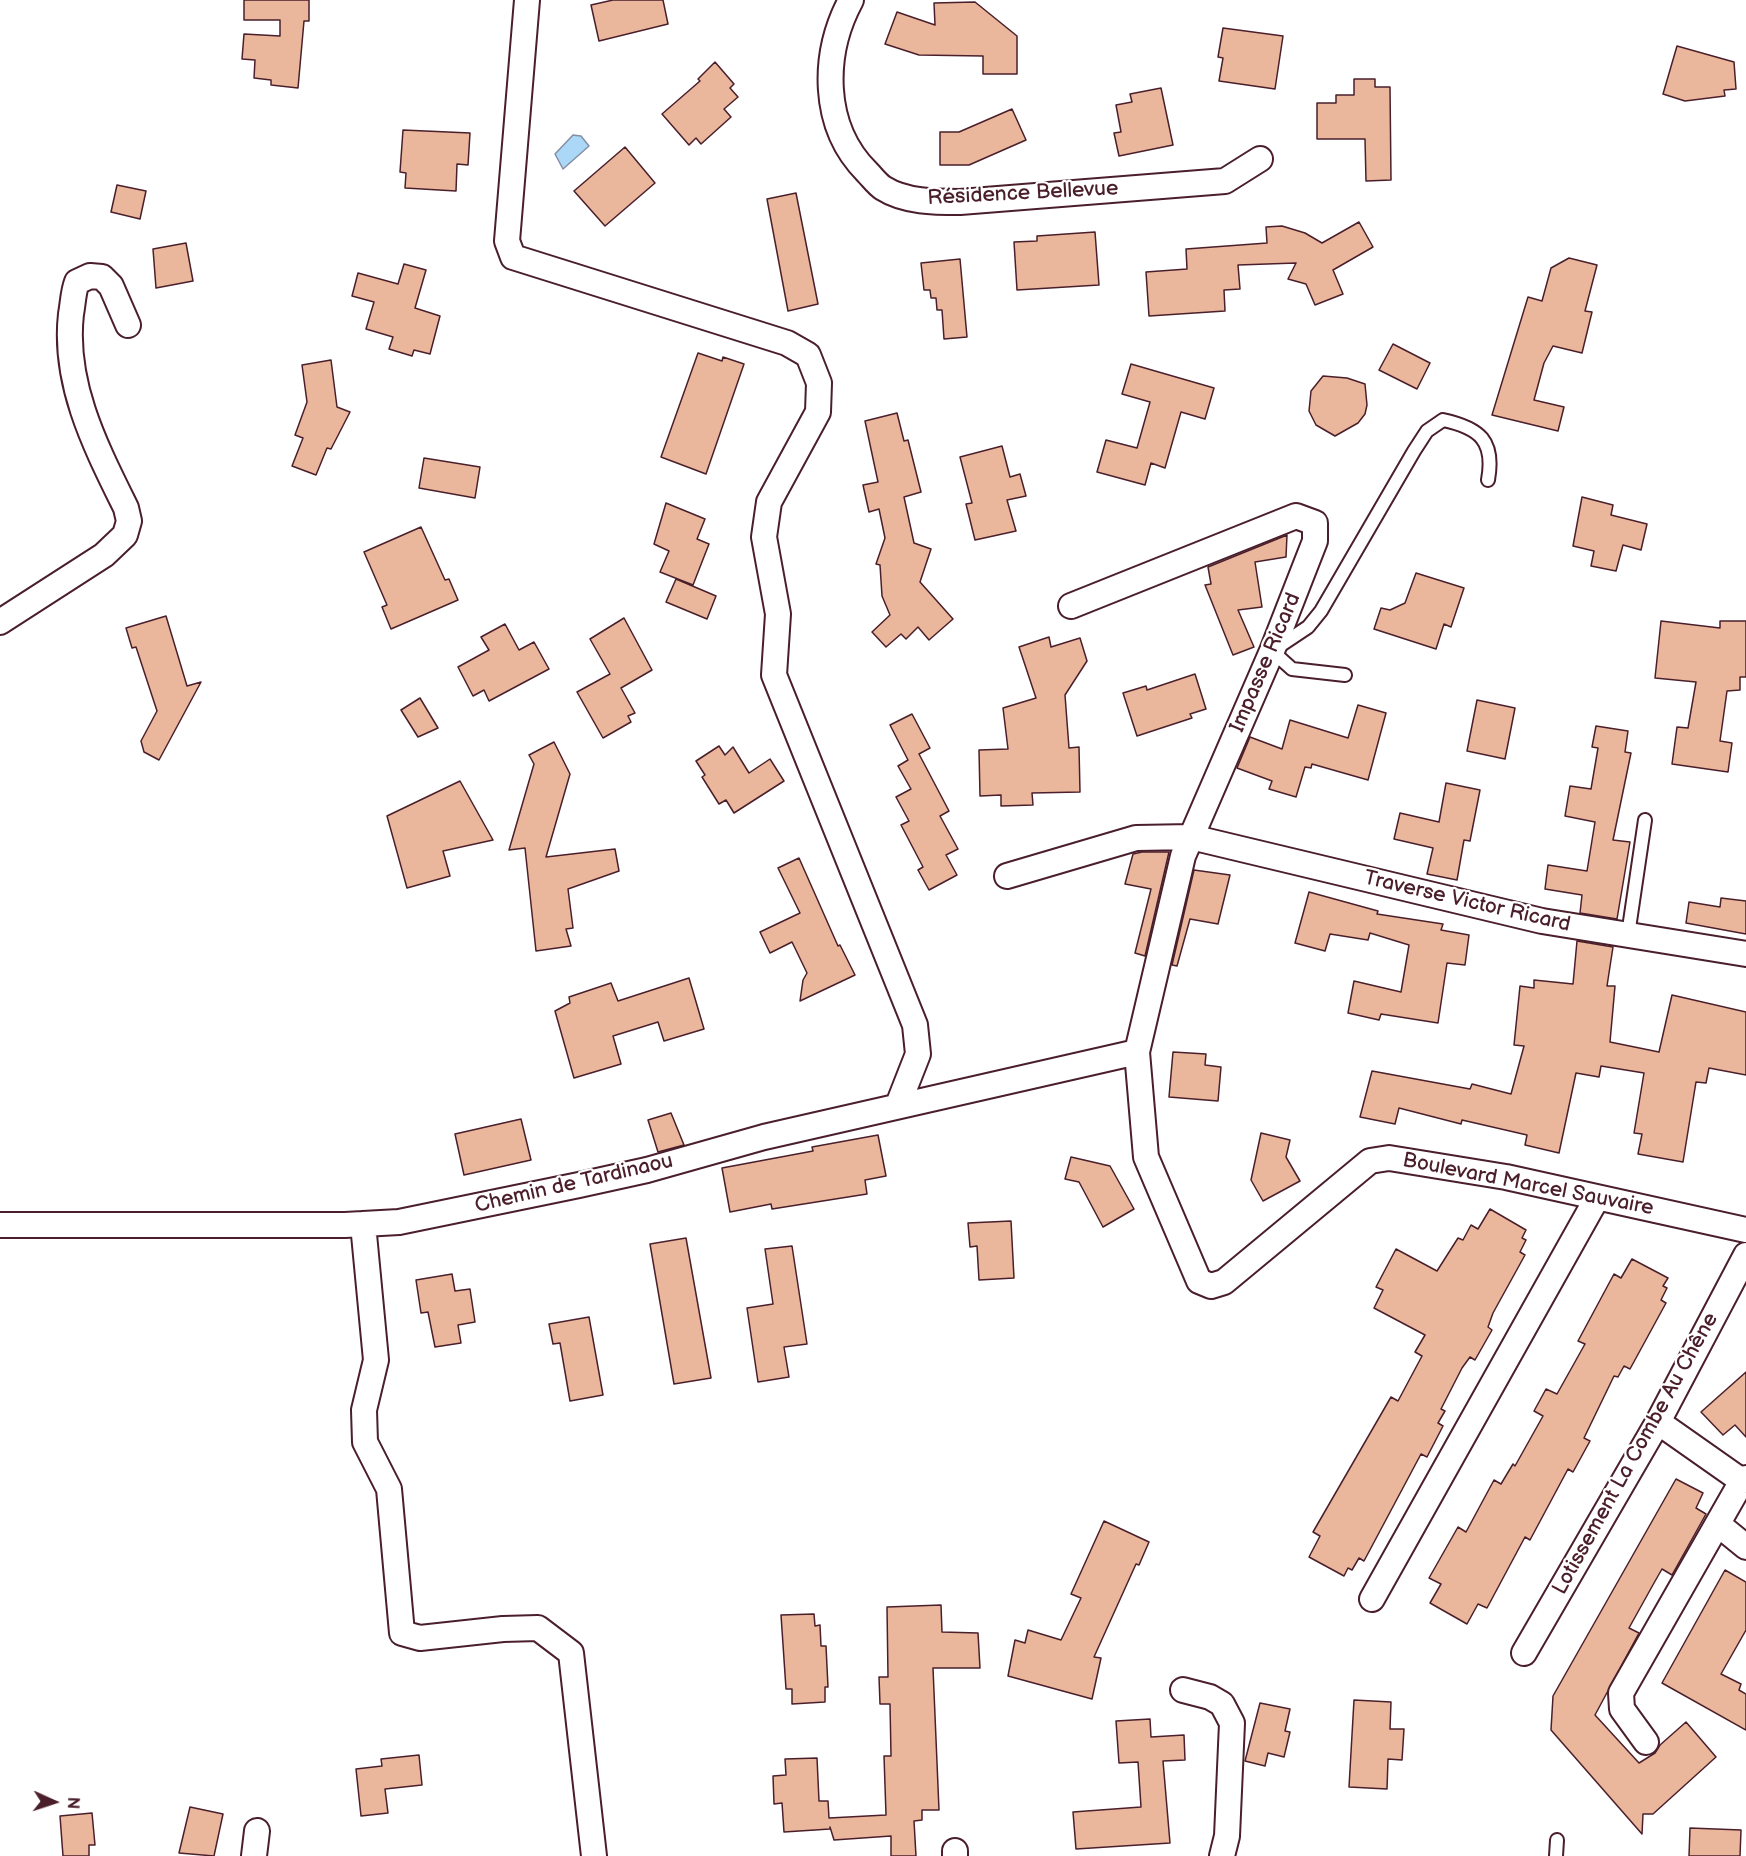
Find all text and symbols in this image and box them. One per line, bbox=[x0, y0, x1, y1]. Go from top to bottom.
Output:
street label: Résidence Bellevue bbox=[927, 176, 1119, 212]
street label: Impasse Ricard bbox=[1225, 590, 1307, 736]
street label: Traverse Victor Ricard bbox=[1361, 866, 1573, 938]
street label: Boulevard Marcel Sauvaire bbox=[1400, 1148, 1656, 1222]
street label: Chemin de Tardinaou bbox=[473, 1149, 675, 1219]
street label: Lotissement La Combe Au Chêne bbox=[1548, 1309, 1724, 1599]
north arrow bbox=[24, 1772, 84, 1832]
text: N bbox=[63, 1796, 82, 1809]

